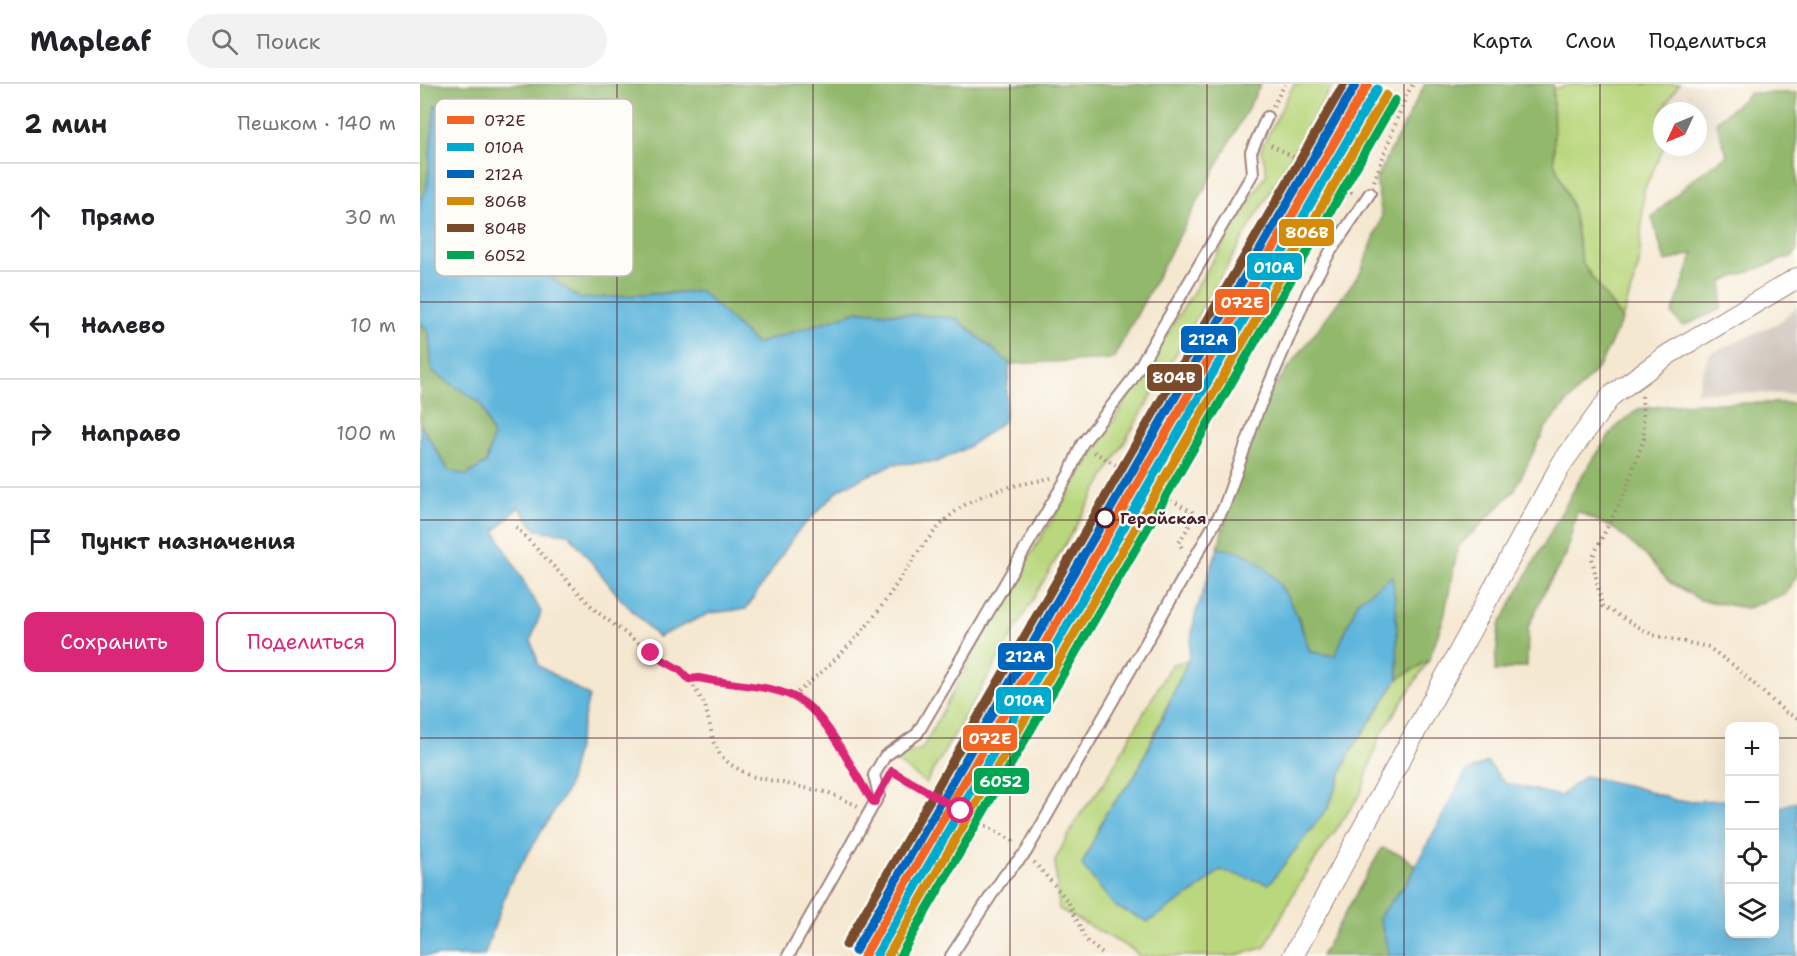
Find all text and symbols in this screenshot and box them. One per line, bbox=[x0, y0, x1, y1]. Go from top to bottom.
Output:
search box bbox=[187, 14, 607, 68]
text: Mapleaf bbox=[30, 22, 151, 60]
icon: search bbox=[208, 25, 241, 58]
text: Поиск bbox=[256, 27, 320, 56]
text: Карта bbox=[1472, 27, 1532, 55]
text: Слои bbox=[1565, 27, 1616, 55]
text: Поделиться bbox=[1649, 27, 1767, 55]
legend bbox=[435, 99, 633, 276]
north arrow bbox=[1653, 102, 1707, 156]
text: 2 мин bbox=[24, 106, 107, 141]
text: Пешком · 140 m bbox=[238, 110, 396, 136]
text: 072Е bbox=[484, 110, 525, 131]
text: 010А bbox=[484, 137, 524, 158]
text: 212А bbox=[484, 164, 523, 185]
text: 806В bbox=[484, 191, 526, 212]
icon: ahead bbox=[24, 201, 57, 234]
text: Прямо bbox=[81, 203, 155, 232]
text: 30 m bbox=[344, 204, 396, 230]
text: 804В bbox=[484, 218, 526, 239]
line badge: 806В bbox=[1278, 218, 1335, 247]
text: 806В bbox=[1285, 222, 1329, 243]
text: 6052 bbox=[484, 245, 526, 266]
line badge: 010А bbox=[1246, 252, 1303, 281]
text: 010А bbox=[1253, 257, 1295, 278]
line badge: 072Е bbox=[1214, 288, 1270, 316]
text: 072Е bbox=[1220, 292, 1264, 313]
icon: left bbox=[24, 309, 57, 342]
text: Налево bbox=[81, 311, 165, 340]
text: 10 m bbox=[350, 312, 396, 338]
line badge: 212А bbox=[1180, 325, 1237, 354]
text: 212А bbox=[1188, 329, 1228, 350]
line badge: 804В bbox=[1146, 363, 1203, 392]
text: 804В bbox=[1152, 367, 1196, 388]
icon: right bbox=[24, 417, 57, 450]
text: Направо bbox=[81, 419, 181, 448]
text: 100 m bbox=[336, 420, 396, 446]
marker: Геройская bbox=[1095, 508, 1115, 528]
place label: Геройская bbox=[1120, 508, 1207, 529]
icon: arrive bbox=[24, 525, 57, 558]
text: Пункт назначения bbox=[81, 527, 295, 556]
button: Сохранить bbox=[24, 612, 204, 672]
button: Поделиться bbox=[216, 612, 396, 672]
route end bbox=[637, 639, 663, 665]
line badge: 212А bbox=[997, 642, 1054, 671]
text: 212А bbox=[1005, 646, 1045, 667]
line badge: 010А bbox=[995, 686, 1052, 715]
text: 010А bbox=[1003, 690, 1045, 711]
map controls bbox=[1725, 722, 1779, 938]
button: + bbox=[1725, 722, 1779, 776]
line badge: 072Е bbox=[962, 724, 1018, 752]
text: 072Е bbox=[968, 728, 1012, 749]
line badge: 6052 bbox=[973, 767, 1030, 795]
text: 6052 bbox=[980, 771, 1022, 792]
button: − bbox=[1725, 776, 1779, 830]
route start bbox=[947, 797, 973, 823]
button: locate bbox=[1725, 830, 1779, 884]
button: layers bbox=[1725, 884, 1779, 938]

